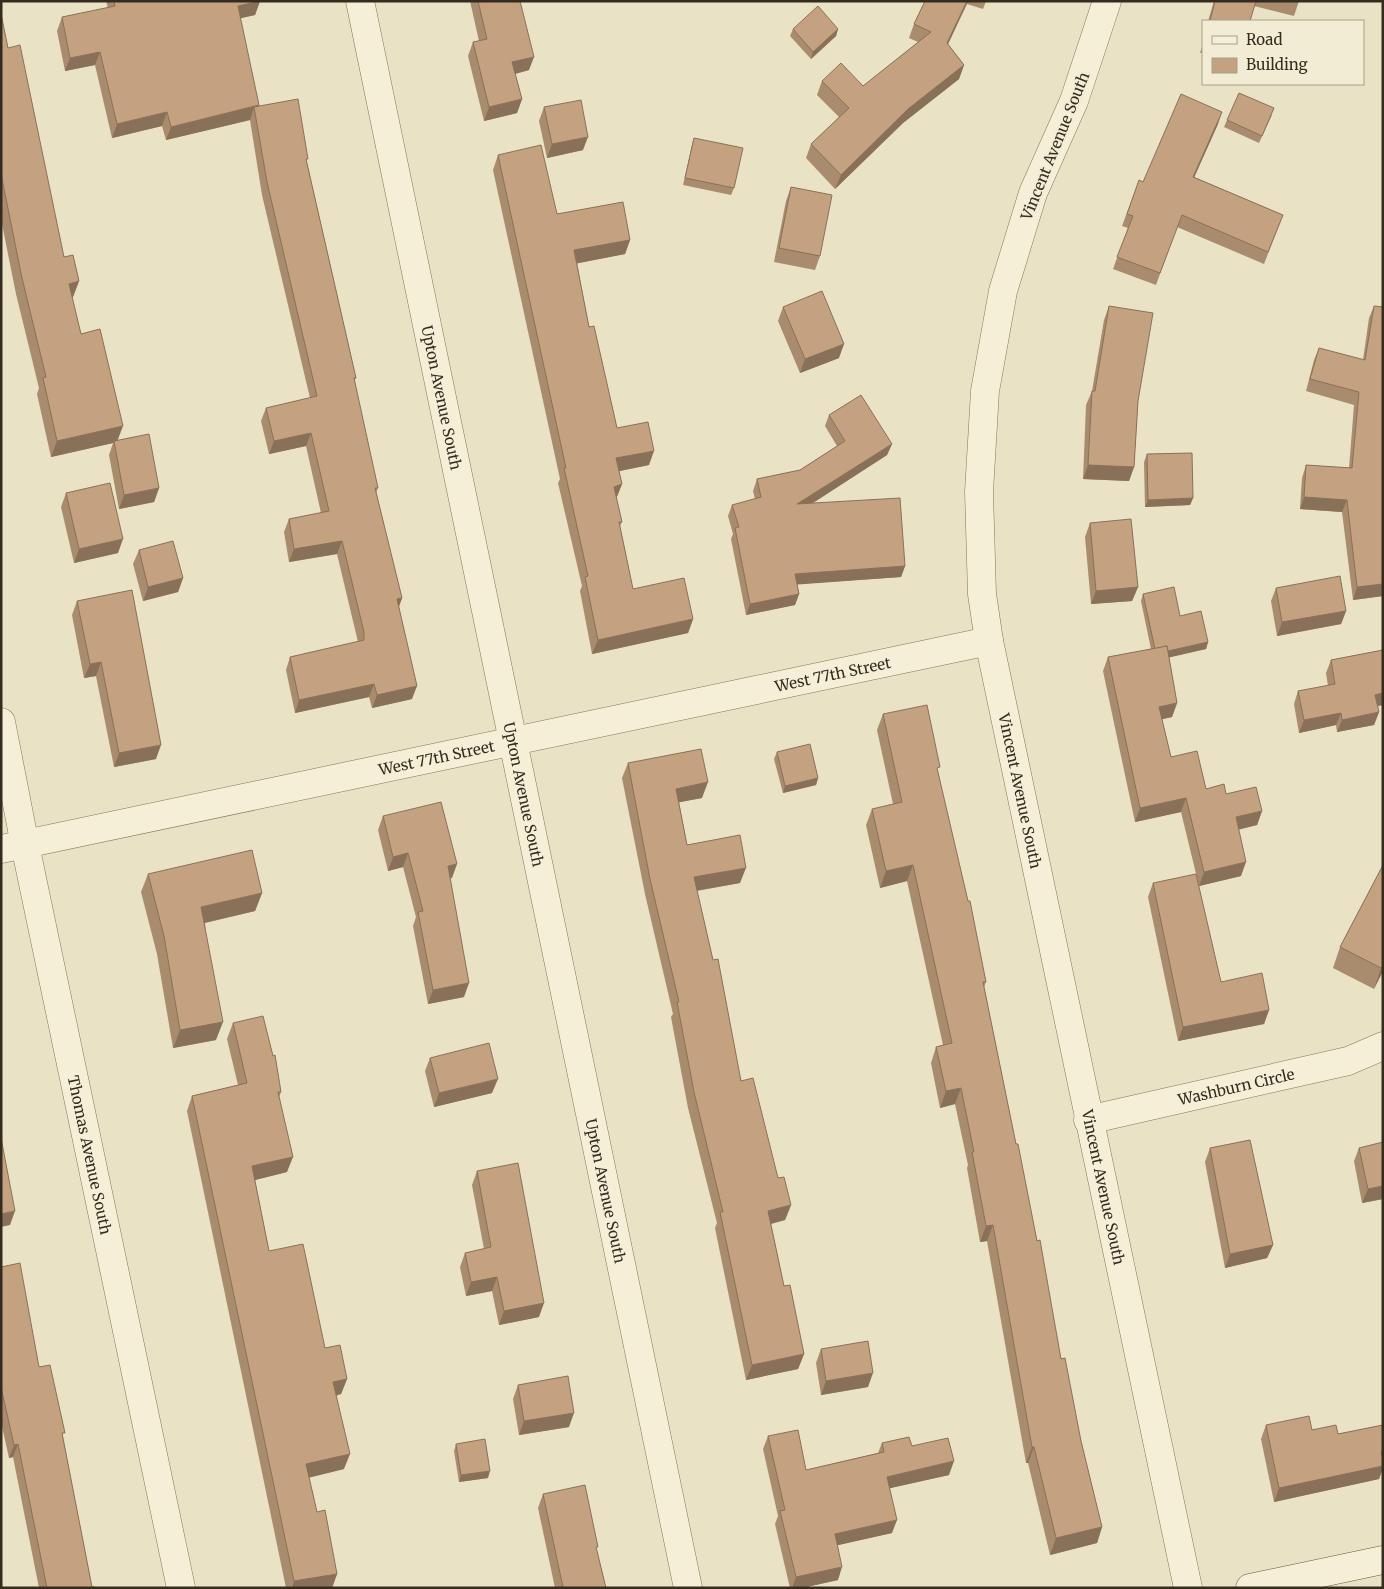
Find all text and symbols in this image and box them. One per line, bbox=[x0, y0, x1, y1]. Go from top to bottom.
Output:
legend bbox=[1202, 20, 1364, 85]
text: Road bbox=[1246, 30, 1282, 49]
text: Building bbox=[1246, 55, 1308, 74]
street label: Vincent Avenue South bbox=[1016, 69, 1093, 224]
street label: Upton Avenue South bbox=[418, 324, 466, 472]
street label: West 77th Street bbox=[772, 652, 893, 696]
street label: Vincent Avenue South bbox=[995, 711, 1046, 870]
street label: Upton Avenue South bbox=[500, 720, 548, 868]
street label: West 77th Street bbox=[376, 736, 496, 779]
street label: Washburn Circle bbox=[1175, 1064, 1296, 1109]
street label: Thomas Avenue South bbox=[64, 1074, 116, 1236]
street label: Vincent Avenue South bbox=[1078, 1107, 1129, 1267]
street label: Upton Avenue South bbox=[582, 1117, 630, 1265]

